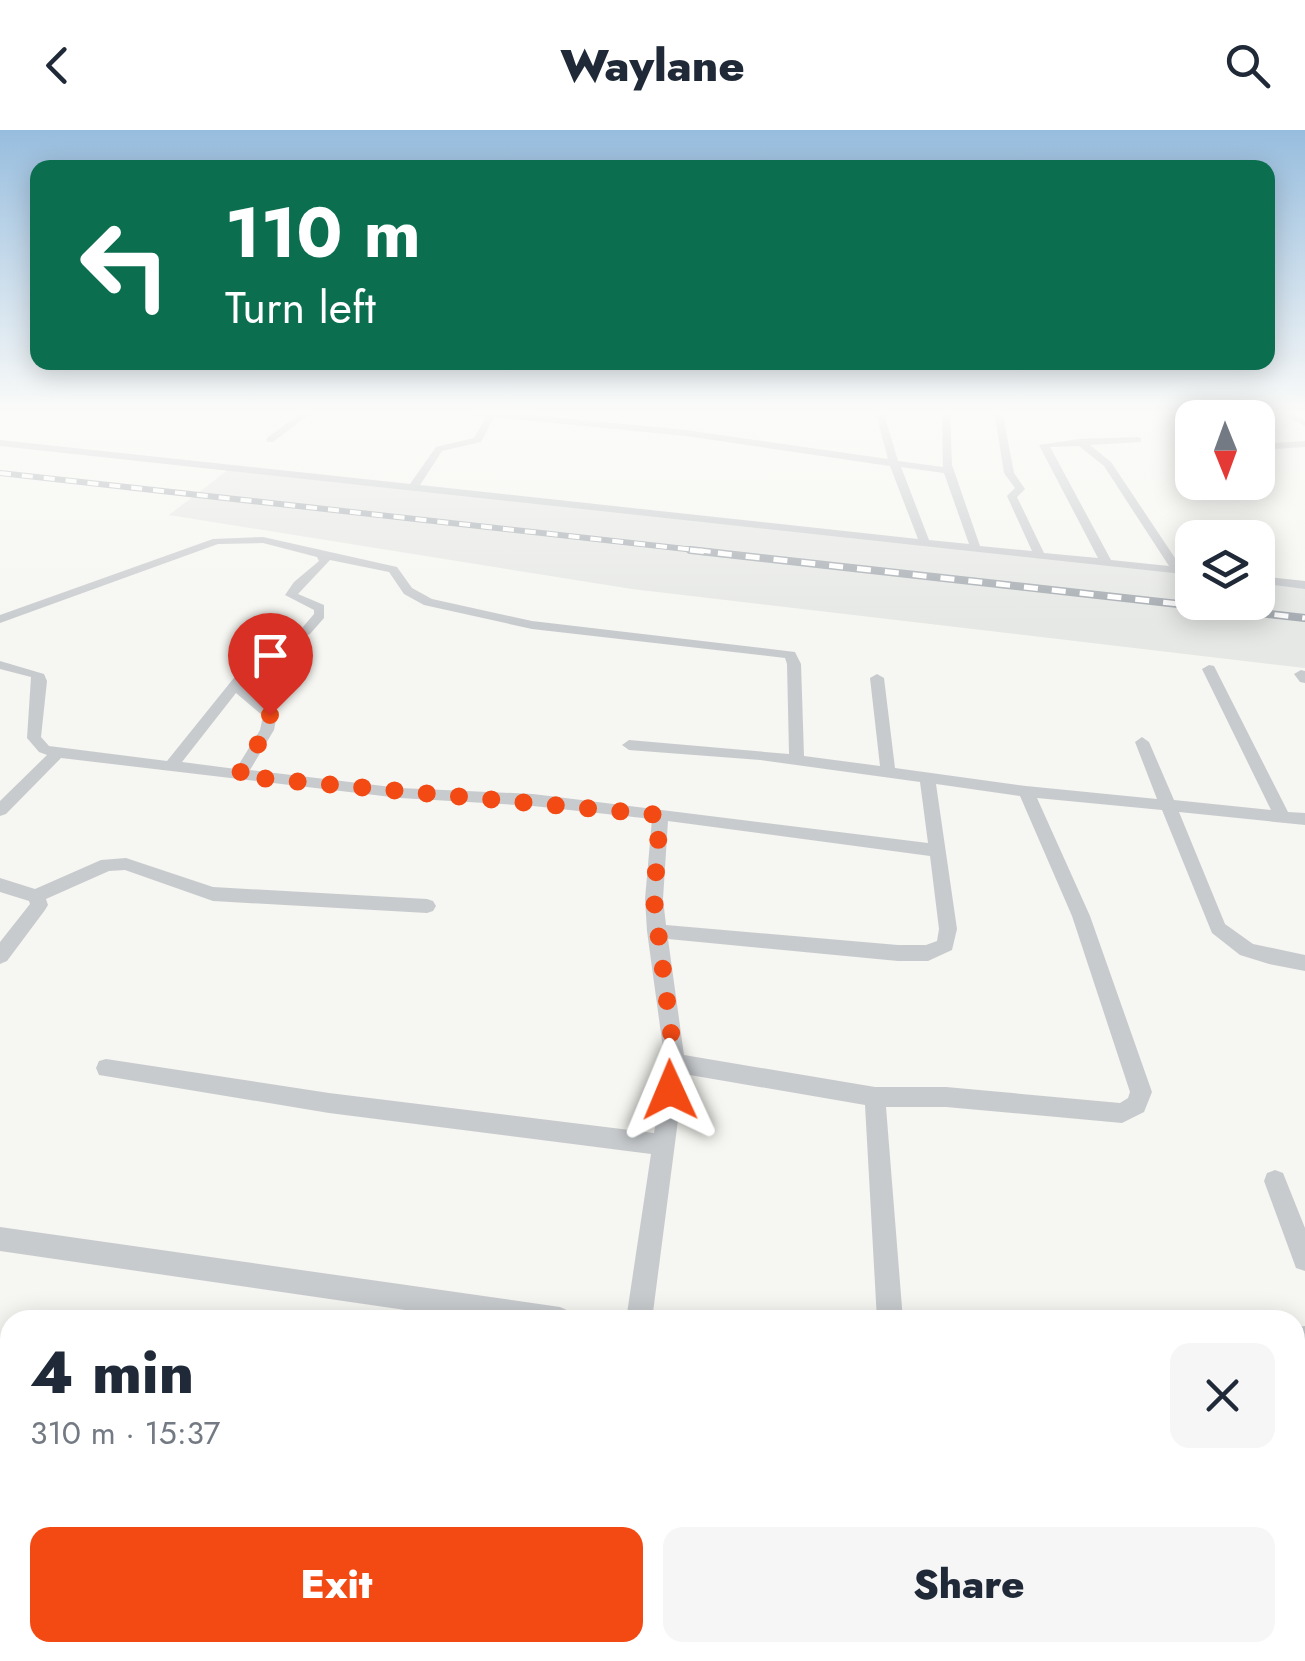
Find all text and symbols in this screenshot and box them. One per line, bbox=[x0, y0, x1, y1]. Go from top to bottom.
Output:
text: Waylane bbox=[560, 33, 745, 98]
icon: back bbox=[30, 38, 85, 93]
icon: search bbox=[1220, 38, 1275, 93]
text: 110 m bbox=[225, 182, 421, 283]
icon: left bbox=[60, 200, 190, 330]
text: Turn left bbox=[225, 275, 376, 340]
north arrow bbox=[1175, 400, 1275, 500]
map controls bbox=[1175, 400, 1275, 620]
button: layers bbox=[1175, 520, 1275, 620]
pin bbox=[228, 613, 313, 716]
icon: arrive bbox=[243, 628, 298, 683]
position arrow bbox=[618, 1038, 722, 1142]
text: 4 min bbox=[30, 1329, 194, 1416]
button: close bbox=[1170, 1343, 1275, 1448]
text: 310 m · 15:37 bbox=[30, 1410, 220, 1456]
button: Exit bbox=[30, 1527, 643, 1642]
button: Share bbox=[663, 1527, 1275, 1642]

